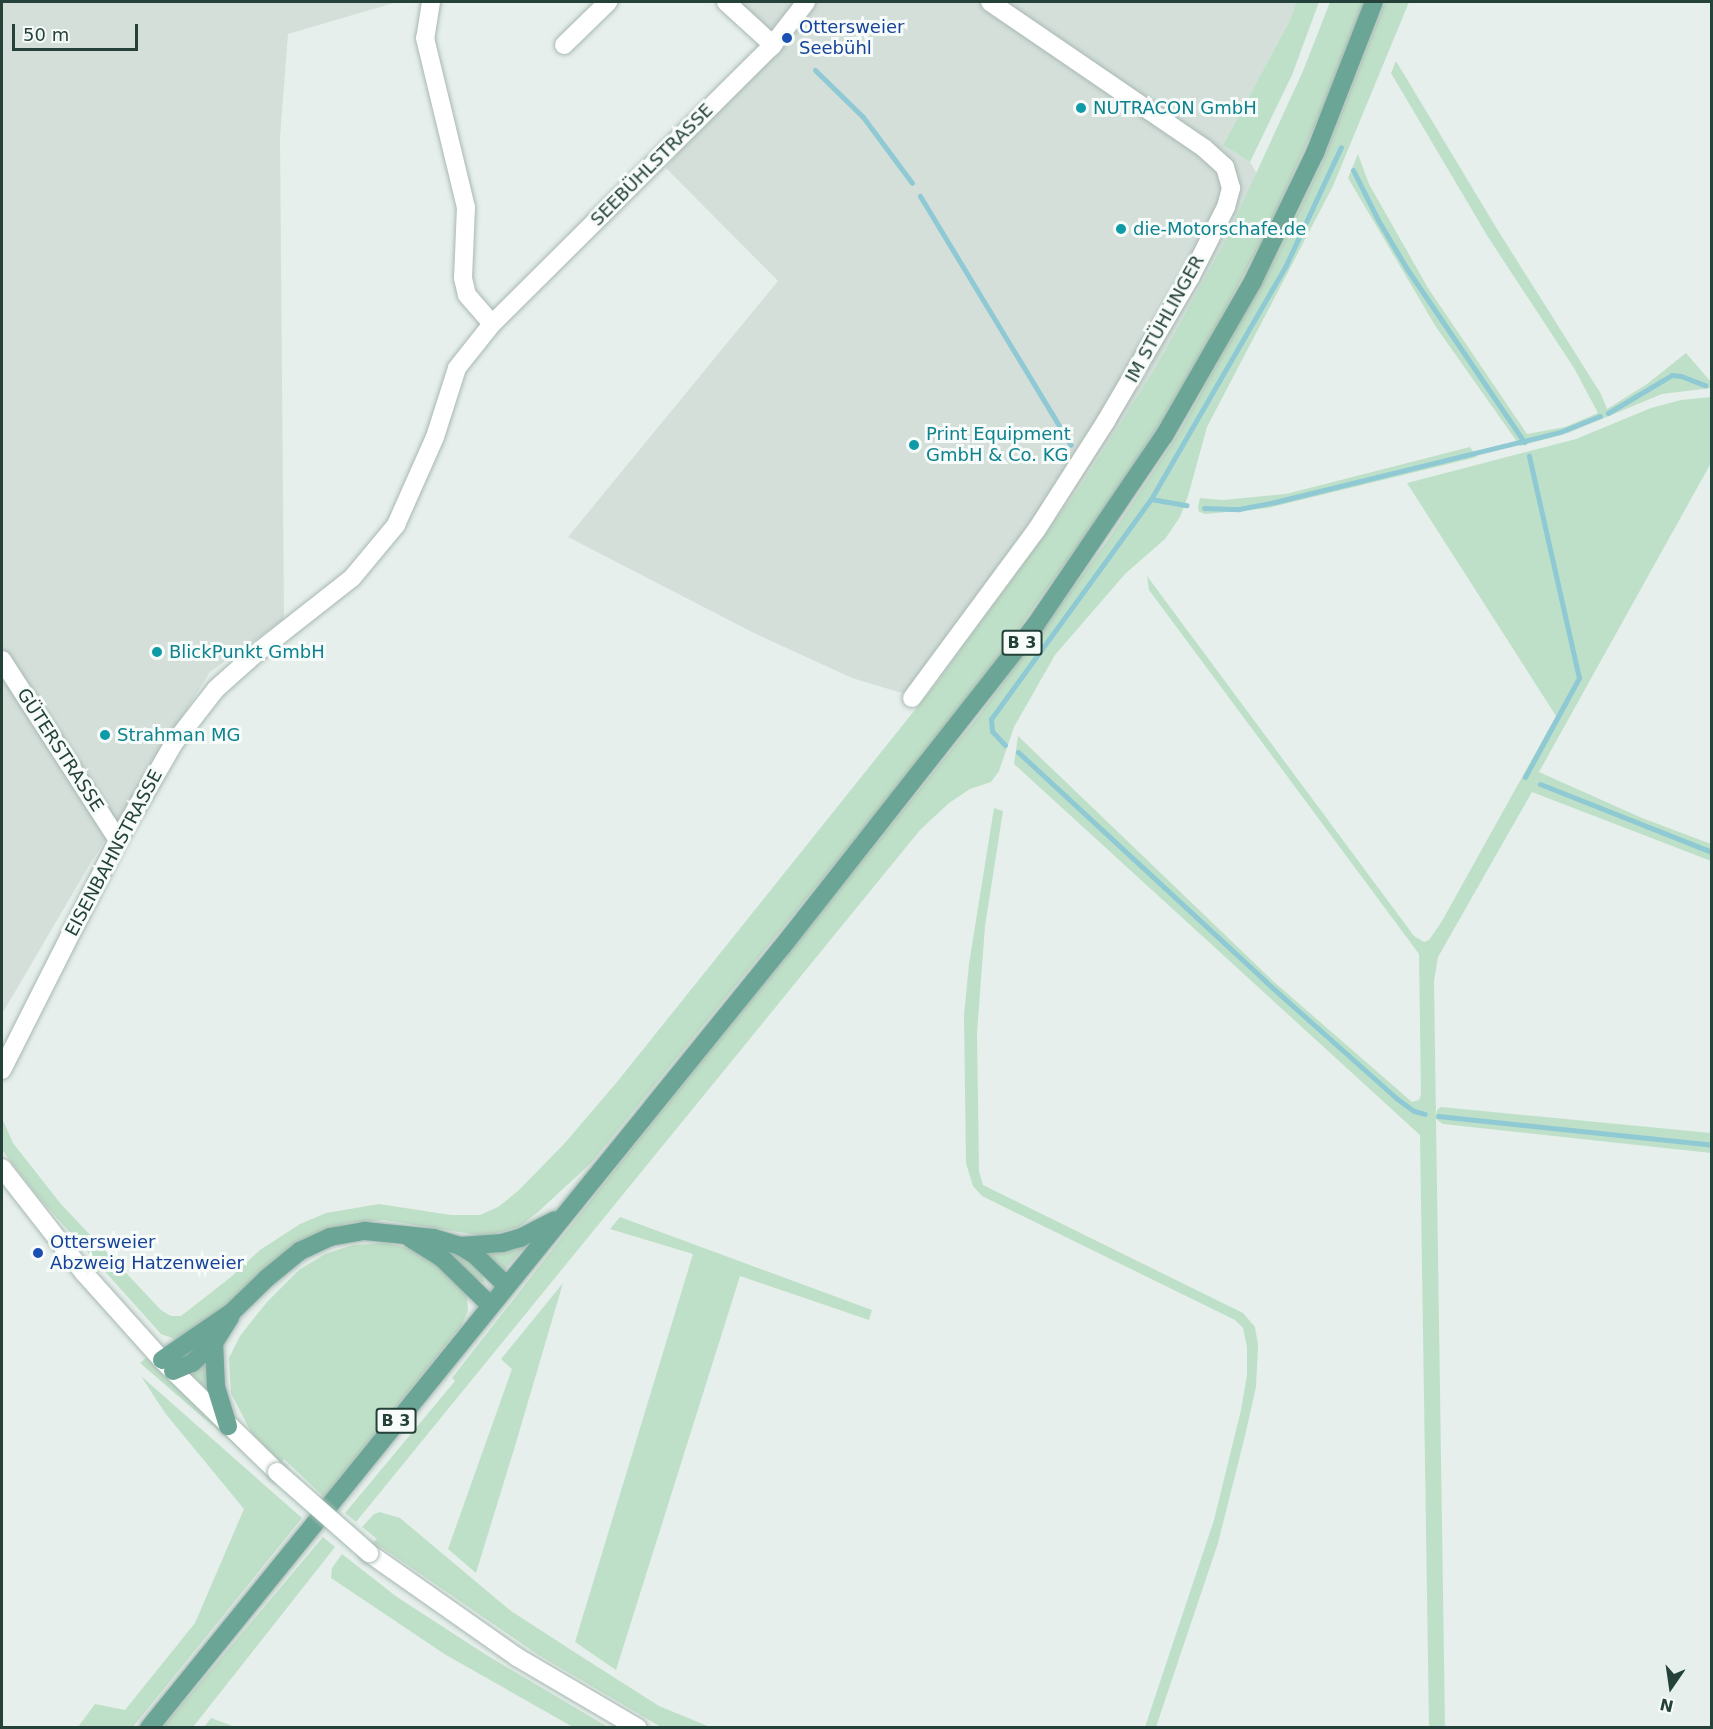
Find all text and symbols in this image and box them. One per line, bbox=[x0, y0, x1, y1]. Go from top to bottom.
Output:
scale bar bbox=[15, 12, 141, 50]
place label: Ottersweier Seebühl bbox=[799, 17, 904, 60]
text: 50 m bbox=[23, 24, 69, 45]
marker: Ottersweier Seebühl bbox=[780, 31, 794, 45]
place label: NUTRACON GmbH bbox=[1093, 97, 1257, 119]
street label: SEEBÜHLSTRASSE bbox=[586, 99, 718, 231]
marker: NUTRACON GmbH bbox=[1074, 101, 1088, 115]
place label: die-Motorschafe.de bbox=[1133, 218, 1306, 240]
marker: die-Motorschafe.de bbox=[1114, 222, 1128, 236]
street label: IM STÜHLINGER bbox=[1121, 252, 1209, 386]
place label: Print Equipment GmbH & Co. KG bbox=[926, 424, 1071, 466]
marker: Print Equipment GmbH & Co. KG bbox=[907, 438, 921, 452]
road number: B 3 bbox=[1001, 630, 1043, 656]
place label: BlickPunkt GmbH bbox=[169, 641, 325, 663]
marker: BlickPunkt GmbH bbox=[150, 645, 164, 659]
street label: GÜTERSTRASSE bbox=[12, 684, 108, 816]
place label: Strahman MG bbox=[117, 724, 240, 746]
marker: Strahman MG bbox=[98, 728, 112, 742]
street label: EISENBAHNSTRASSE bbox=[61, 766, 167, 940]
place label: Ottersweier Abzweig Hatzenweier bbox=[50, 1232, 244, 1274]
marker: Ottersweier Abzweig Hatzenweier bbox=[31, 1246, 45, 1260]
road number: B 3 bbox=[375, 1408, 417, 1434]
north arrow bbox=[1641, 1657, 1701, 1717]
text: N bbox=[1658, 1694, 1676, 1716]

